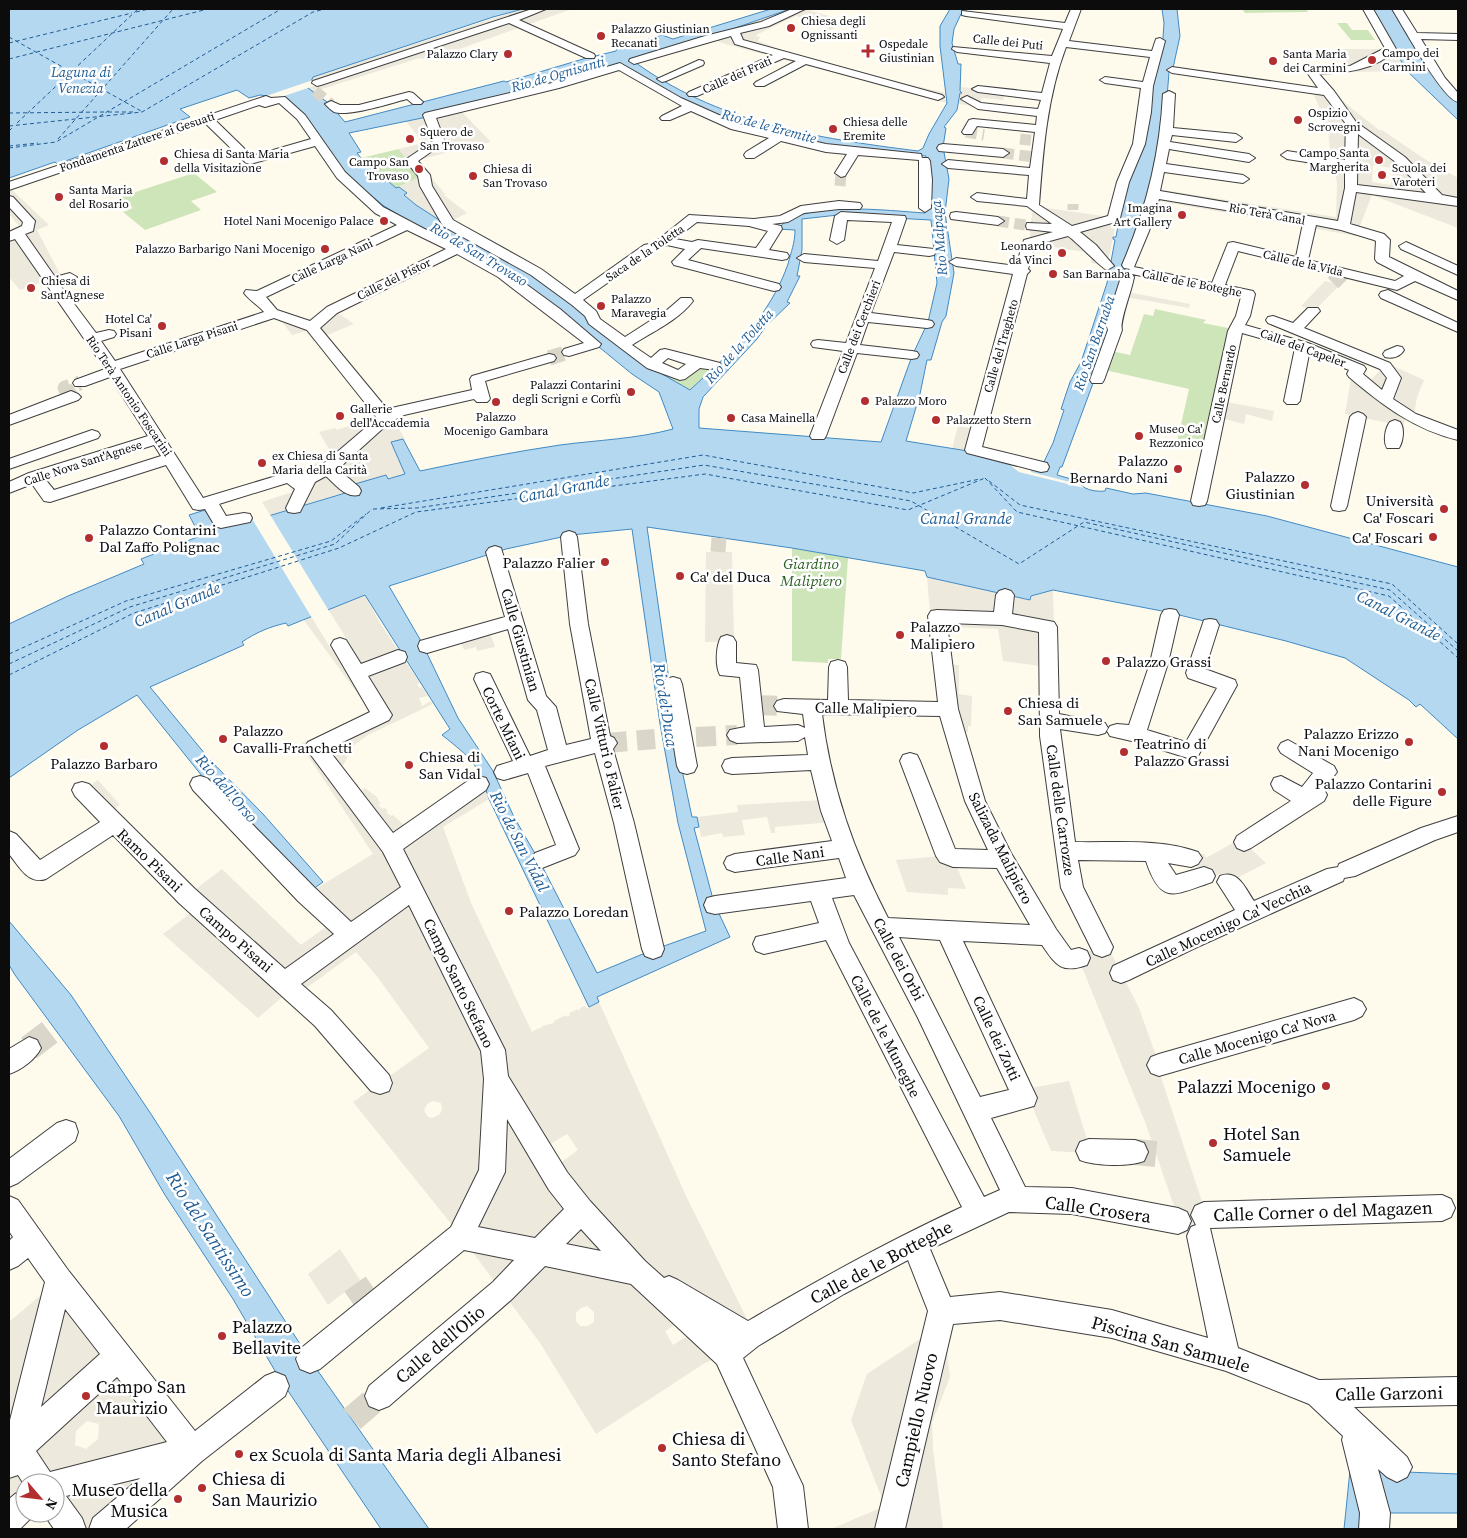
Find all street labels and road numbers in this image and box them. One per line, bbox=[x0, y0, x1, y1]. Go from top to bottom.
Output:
street label: Calle dei Puti bbox=[972, 30, 1044, 54]
street label: Calle dei Frati bbox=[700, 52, 775, 97]
street label: Fondamenta Zattere ai Gesuati bbox=[57, 108, 217, 176]
street label: Rio Terà Canal bbox=[1227, 199, 1307, 229]
street label: Saca de la Toletta bbox=[603, 220, 688, 285]
street label: Calle Larga Nani bbox=[289, 235, 376, 287]
street label: Calle de la Vida bbox=[1261, 246, 1345, 280]
street label: Calle del Pistor bbox=[354, 254, 434, 304]
street label: Calle de le Boteghe bbox=[1141, 265, 1243, 301]
street label: Calle dei Cerchieri bbox=[834, 278, 884, 376]
street label: Calle del Tragheto bbox=[980, 297, 1022, 395]
street label: Calle Larga Pisani bbox=[144, 317, 240, 362]
street label: Calle del Capeler bbox=[1258, 325, 1348, 371]
street label: Rio Terà Antonio Foscarini bbox=[83, 332, 176, 460]
street label: Calle Bernardo bbox=[1208, 343, 1240, 425]
street label: Calle Nova Sant'Agnese bbox=[22, 436, 144, 490]
street label: Calle Giustinian bbox=[496, 586, 546, 694]
street label: Calle Vitturi o Falier bbox=[580, 676, 630, 812]
street label: Corte Miani bbox=[477, 683, 531, 763]
street label: Calle Malipiero bbox=[815, 697, 917, 719]
street label: Calle delle Carrozze bbox=[1041, 743, 1081, 877]
street label: Salizada Malipiero bbox=[964, 788, 1038, 908]
street label: Ramo Pisani bbox=[113, 823, 187, 897]
street label: Calle Nani bbox=[754, 841, 826, 871]
street label: Calle Mocenigo Ca' Vecchia bbox=[1142, 876, 1315, 972]
street label: Campo Pisani bbox=[194, 901, 278, 977]
street label: Calle dei Orbi bbox=[868, 914, 930, 1004]
street label: Campo Santo Stefano bbox=[418, 915, 500, 1051]
street label: Calle de le Muneghe bbox=[846, 971, 926, 1101]
street label: Calle dei Zotti bbox=[968, 992, 1026, 1084]
street label: Calle Mocenigo Ca' Nova bbox=[1176, 1004, 1339, 1070]
street label: Calle Crosera bbox=[1043, 1189, 1153, 1229]
street label: Calle Corner o del Magazen bbox=[1213, 1195, 1433, 1227]
street label: Calle de le Botteghe bbox=[805, 1214, 957, 1310]
street label: Calle dell'Olio bbox=[390, 1299, 490, 1389]
street label: Piscina San Samuele bbox=[1089, 1309, 1253, 1379]
street label: Campiello Nuovo bbox=[888, 1350, 944, 1490]
street label: Calle Garzoni bbox=[1335, 1380, 1443, 1406]

